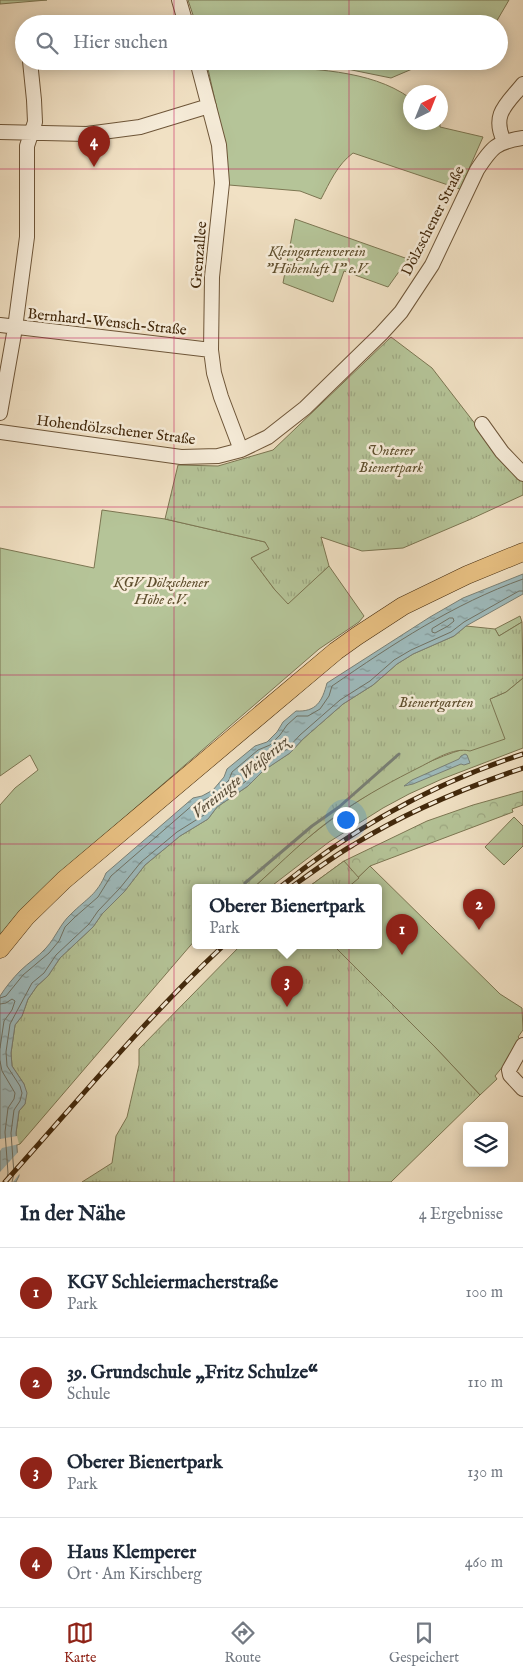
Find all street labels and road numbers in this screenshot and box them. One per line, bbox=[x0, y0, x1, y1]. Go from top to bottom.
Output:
street label: Dölzschener Straße bbox=[397, 163, 469, 279]
street label: Grenzallee bbox=[187, 220, 211, 290]
street label: Bernhard-Wensch-Straße bbox=[27, 304, 188, 340]
street label: Hohendölzschener Straße bbox=[35, 411, 197, 449]

